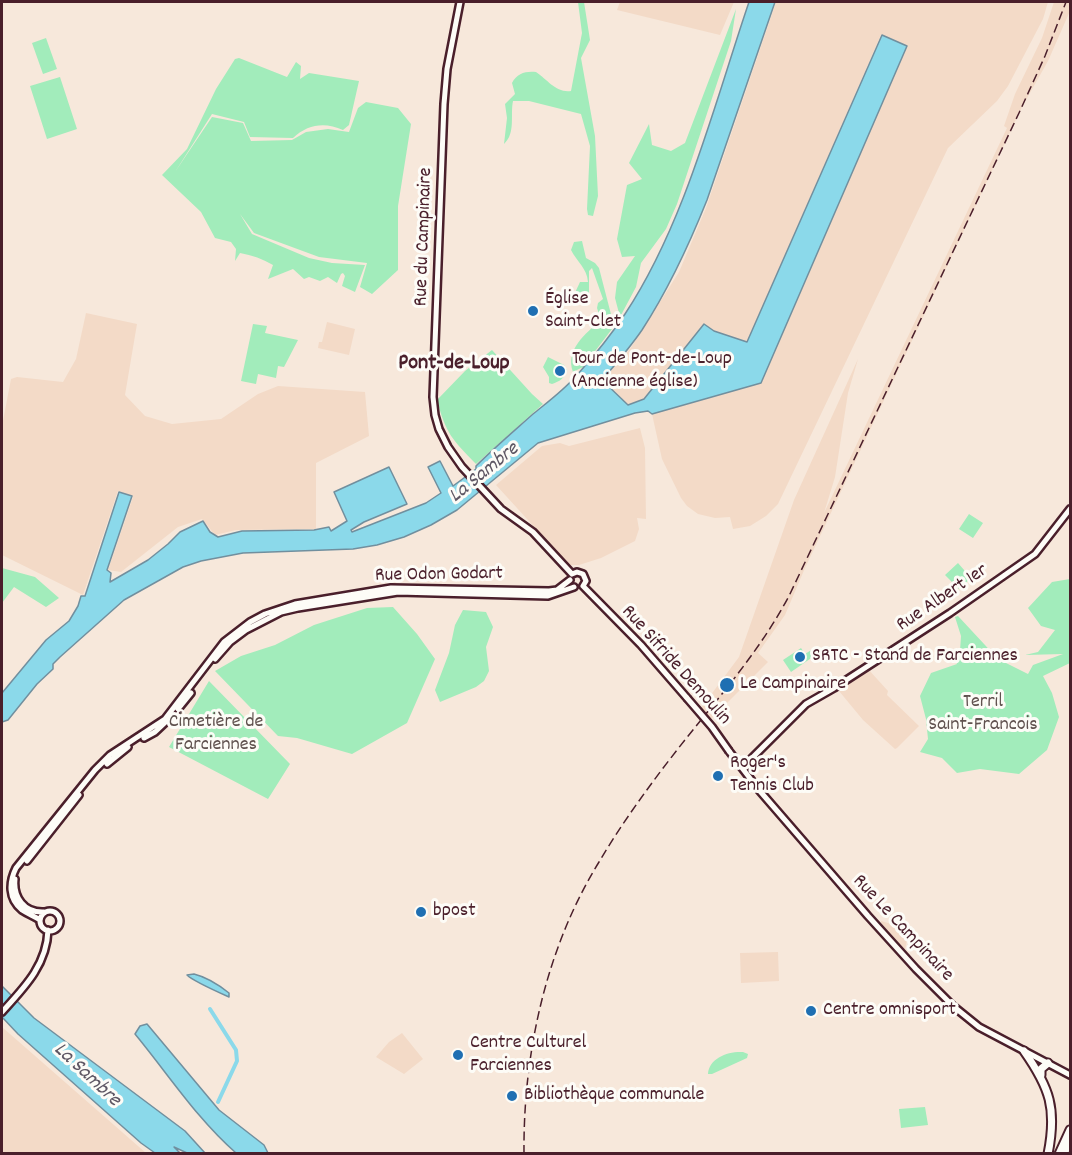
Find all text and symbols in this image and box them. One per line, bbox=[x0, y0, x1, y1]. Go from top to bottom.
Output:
street label: Rue du Campinaire bbox=[411, 167, 439, 307]
place label: Église Saint-Clet bbox=[545, 288, 621, 335]
marker: Église Saint-Clet bbox=[526, 304, 540, 318]
place label: Tour de Pont-de-Loup (Ancienne église) bbox=[572, 348, 732, 395]
district label: Pont-de-Loup bbox=[398, 352, 510, 378]
marker: Tour de Pont-de-Loup (Ancienne église) bbox=[553, 364, 567, 378]
water label: La Sambre bbox=[445, 438, 525, 510]
street label: Rue Albert 1er bbox=[893, 560, 993, 638]
street label: Rue Odon Godart bbox=[375, 563, 503, 589]
street label: Rue Sifride Demoulin bbox=[615, 601, 735, 731]
place label: SRTC - Stand de Farciennes bbox=[812, 645, 1018, 669]
marker: SRTC - Stand de Farciennes bbox=[793, 650, 807, 664]
place label: Le Campinaire bbox=[740, 673, 846, 697]
marker: Le Campinaire bbox=[718, 676, 736, 694]
park label: Terril Saint-Francois bbox=[928, 691, 1038, 738]
park label: Cimetière de Farciennes bbox=[169, 711, 263, 758]
place label: Roger's Tennis Club bbox=[730, 752, 814, 799]
marker: Roger's Tennis Club bbox=[711, 769, 725, 783]
street label: Rue Le Campinaire bbox=[846, 870, 958, 988]
place label: bpost bbox=[433, 900, 476, 924]
marker: bpost bbox=[414, 905, 428, 919]
place label: Centre omnisport bbox=[823, 999, 956, 1023]
marker: Centre omnisport bbox=[804, 1004, 818, 1018]
place label: Centre Culturel Farciennes bbox=[470, 1032, 586, 1079]
water label: La Sambre bbox=[47, 1039, 125, 1113]
marker: Centre Culturel Farciennes bbox=[451, 1048, 465, 1062]
place label: Bibliothèque communale bbox=[524, 1084, 704, 1108]
marker: Bibliothèque communale bbox=[505, 1089, 519, 1103]

